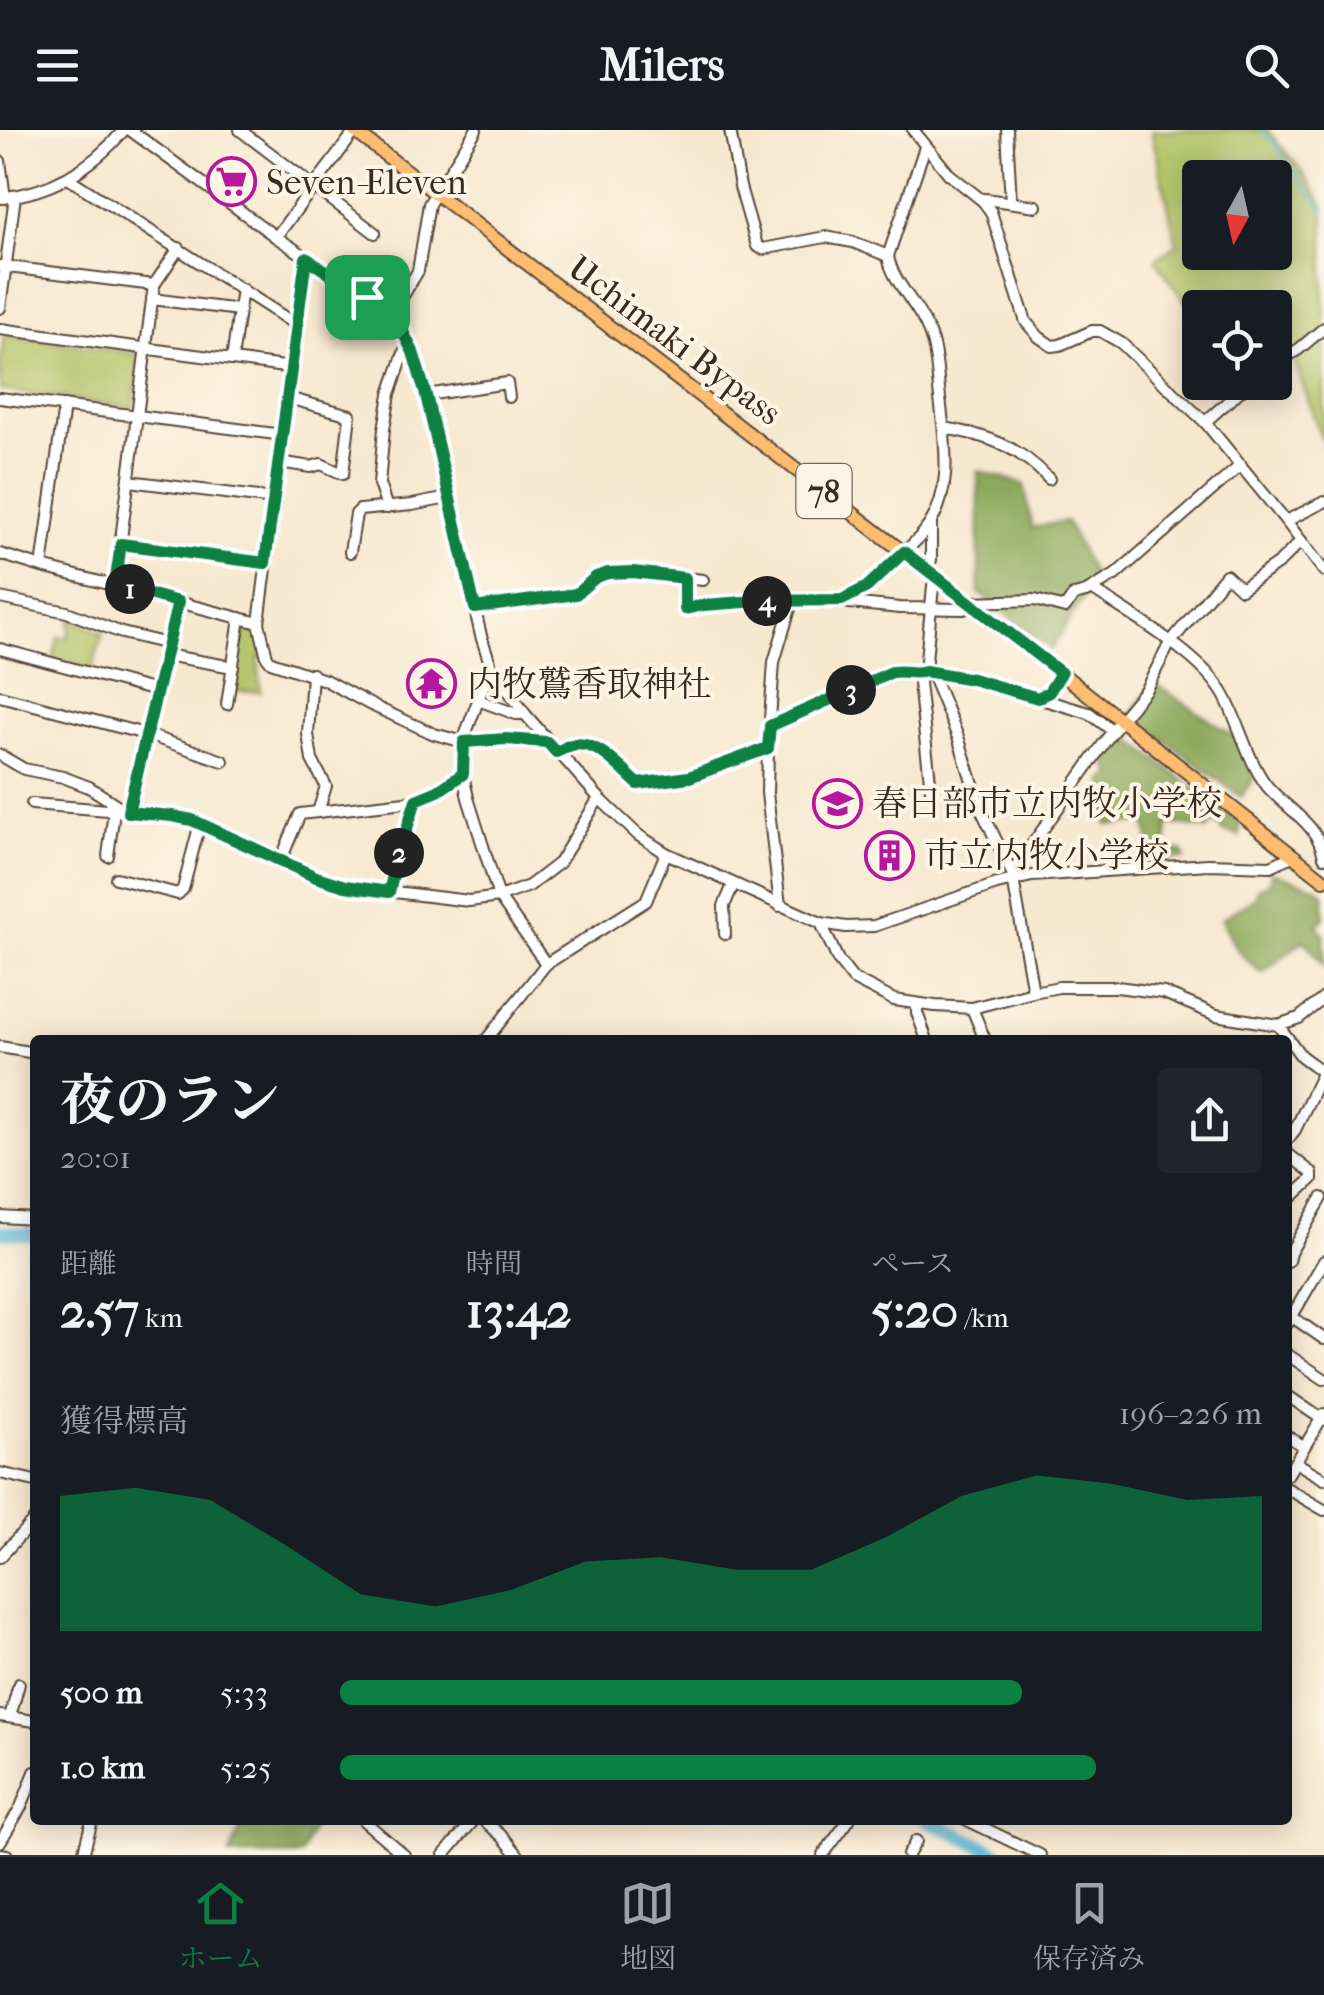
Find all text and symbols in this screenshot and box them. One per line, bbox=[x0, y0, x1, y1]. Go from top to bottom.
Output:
icon: menu bbox=[30, 38, 85, 93]
icon: search bbox=[1239, 38, 1294, 93]
text: Milers bbox=[600, 39, 724, 92]
supermarket icon: Seven-Eleven bbox=[205, 156, 257, 208]
north arrow bbox=[1182, 160, 1292, 270]
map controls bbox=[1182, 160, 1292, 400]
place label: Seven-Eleven bbox=[266, 162, 467, 203]
street label: Uchimaki Bypass bbox=[560, 247, 789, 434]
pin bbox=[325, 255, 410, 340]
icon: arrive bbox=[340, 270, 395, 325]
button: locate bbox=[1182, 290, 1292, 400]
road number: 78 bbox=[796, 464, 852, 518]
pin: 1 bbox=[105, 564, 155, 614]
text: 1 bbox=[125, 572, 135, 605]
pin: 4 bbox=[742, 576, 792, 626]
text: 4 bbox=[759, 584, 775, 617]
temple icon: 内牧鷲香取神社 bbox=[406, 658, 458, 710]
place label: 内牧鷲香取神社 bbox=[467, 664, 712, 705]
pin: 3 bbox=[826, 665, 876, 715]
text: 3 bbox=[845, 673, 857, 706]
school or university icon: 春日部市立内牧小学校 bbox=[811, 777, 863, 829]
place label: 春日部市立内牧小学校 bbox=[872, 783, 1222, 824]
pin: 2 bbox=[374, 828, 424, 878]
building icon: 市立内牧小学校 bbox=[863, 829, 915, 881]
place label: 市立内牧小学校 bbox=[924, 835, 1169, 876]
text: 2 bbox=[392, 836, 406, 869]
button: share bbox=[1157, 1068, 1262, 1173]
text: 夜のラン bbox=[60, 1069, 280, 1133]
text: 20:01 bbox=[60, 1139, 131, 1176]
text: 距離 bbox=[60, 1247, 116, 1280]
text: 時間 bbox=[466, 1247, 522, 1280]
text: ペース bbox=[871, 1247, 954, 1280]
text: 2.57 bbox=[60, 1281, 139, 1340]
text: 13:42 bbox=[466, 1281, 571, 1340]
text: 5:20 bbox=[871, 1281, 958, 1340]
text: km bbox=[139, 1301, 183, 1334]
text: /km bbox=[958, 1301, 1009, 1334]
text: 196–226 m bbox=[1119, 1395, 1262, 1432]
text: 獲得標高 bbox=[60, 1403, 188, 1440]
text: 500 m bbox=[60, 1674, 143, 1711]
text: 5:33 bbox=[220, 1674, 268, 1711]
text: 1.0 km bbox=[60, 1749, 145, 1786]
text: 5:25 bbox=[220, 1749, 272, 1786]
tab: ホーム bbox=[179, 1876, 263, 1976]
tab: 地図 bbox=[620, 1876, 676, 1976]
tab: 保存済み bbox=[1033, 1876, 1145, 1976]

